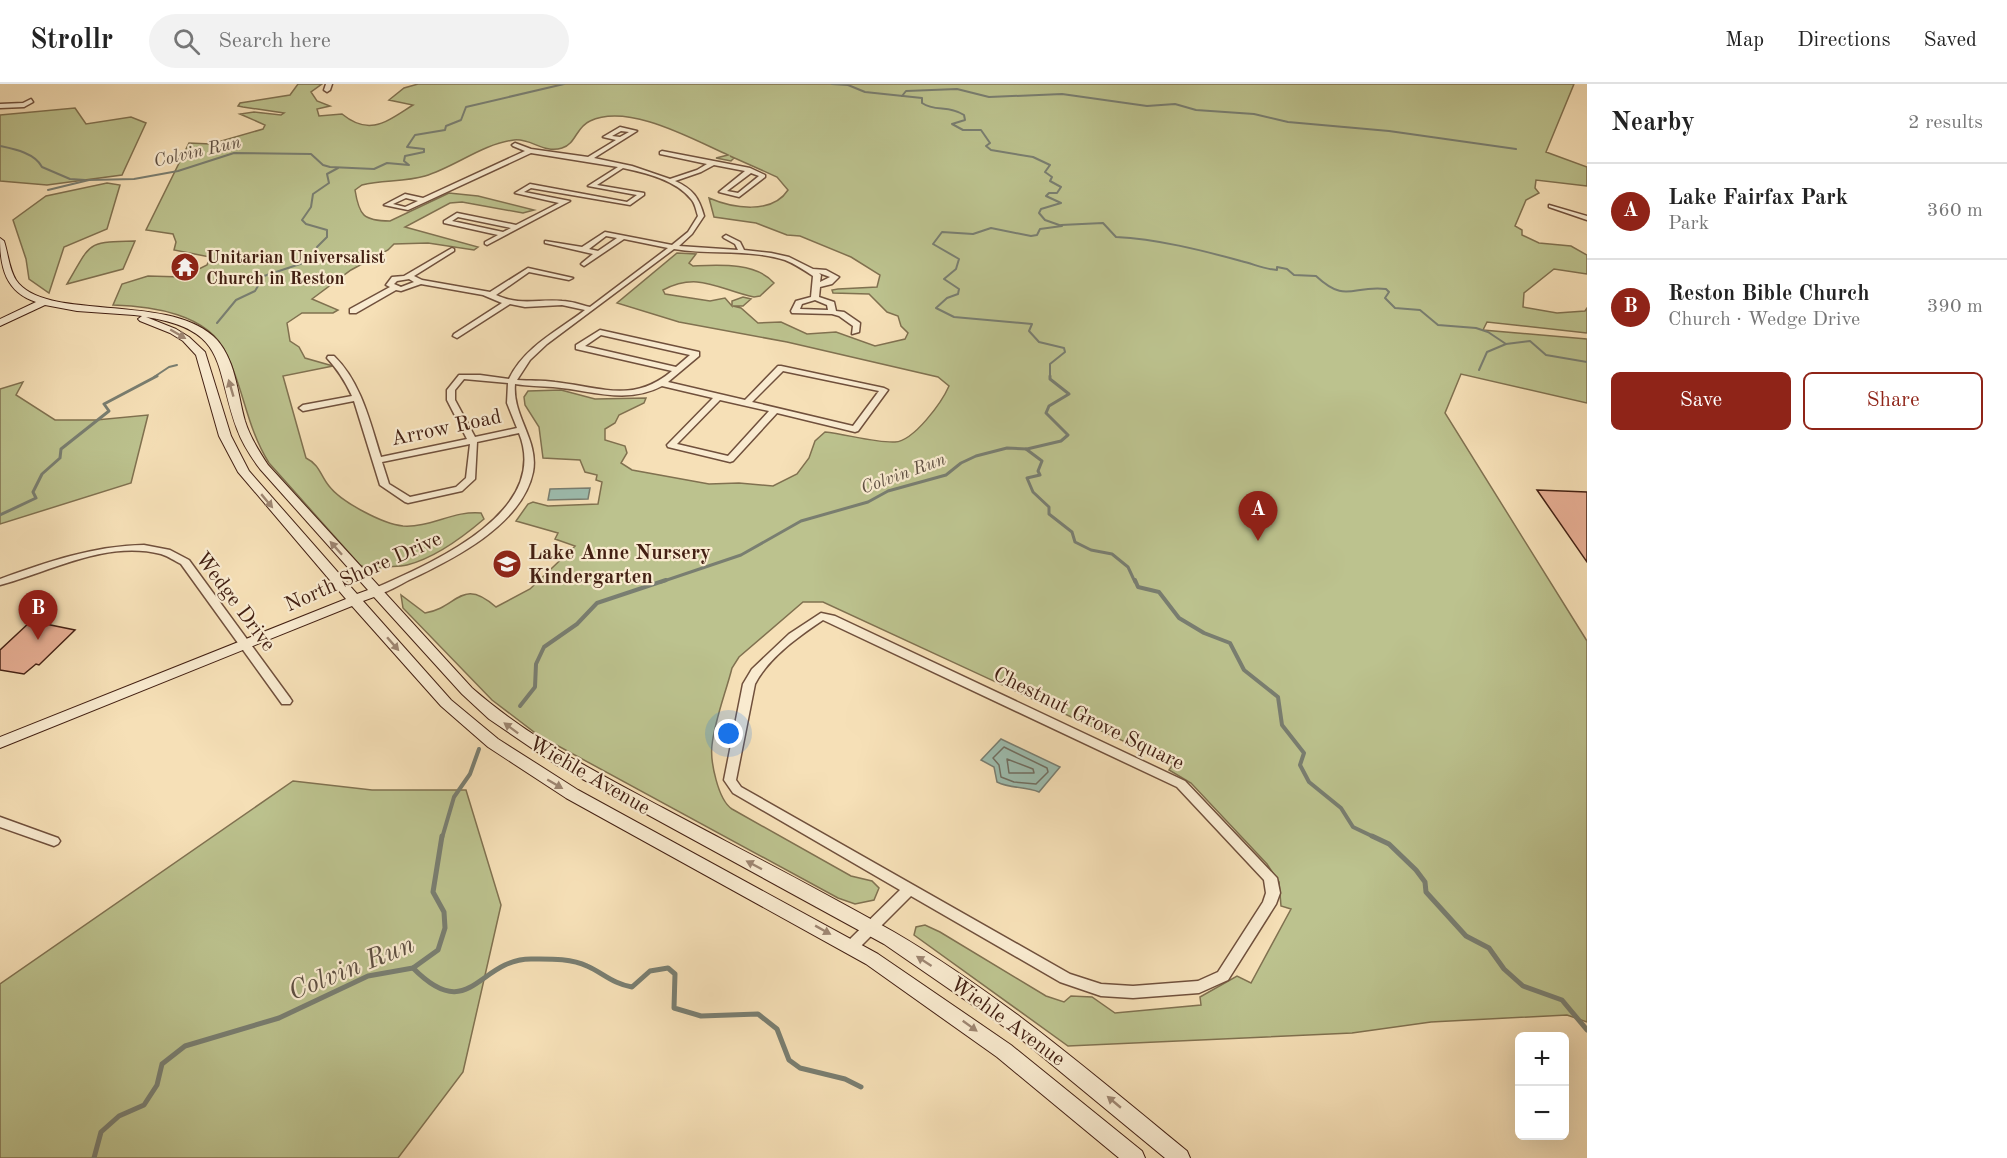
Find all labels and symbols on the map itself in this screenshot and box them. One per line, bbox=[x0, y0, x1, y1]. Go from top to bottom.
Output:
water label: Colvin Run bbox=[152, 133, 243, 171]
place label: Unitarian Universalist Church in Reston bbox=[206, 249, 386, 288]
temple icon: Unitarian Universalist Church in Reston bbox=[169, 251, 201, 283]
one-way arrow bbox=[170, 329, 187, 339]
one-way arrow bbox=[226, 379, 235, 397]
street label: Arrow Road bbox=[389, 407, 503, 450]
water label: Colvin Run bbox=[858, 450, 948, 498]
pin: A bbox=[1238, 492, 1278, 541]
one-way arrow bbox=[261, 493, 274, 509]
street label: North Shore Drive bbox=[282, 528, 445, 616]
one-way arrow bbox=[329, 541, 343, 556]
place label: Lake Anne Nursery Kindergarten bbox=[528, 543, 711, 588]
street label: Wedge Drive bbox=[191, 548, 279, 655]
school or university icon: Lake Anne Nursery Kindergarten bbox=[491, 548, 523, 580]
pin: B bbox=[18, 590, 57, 640]
one-way arrow bbox=[386, 636, 399, 651]
street label: Chestnut Grove Square bbox=[989, 664, 1187, 775]
your location bbox=[714, 719, 743, 748]
one-way arrow bbox=[504, 722, 519, 734]
street label: Wiehle Avenue bbox=[525, 733, 653, 819]
one-way arrow bbox=[547, 779, 564, 789]
one-way arrow bbox=[746, 860, 763, 870]
one-way arrow bbox=[815, 925, 832, 935]
water label: Colvin Run bbox=[285, 931, 419, 1006]
one-way arrow bbox=[916, 956, 932, 967]
street label: Wiehle Avenue bbox=[946, 974, 1068, 1071]
one-way arrow bbox=[962, 1020, 978, 1032]
one-way arrow bbox=[1106, 1095, 1122, 1108]

